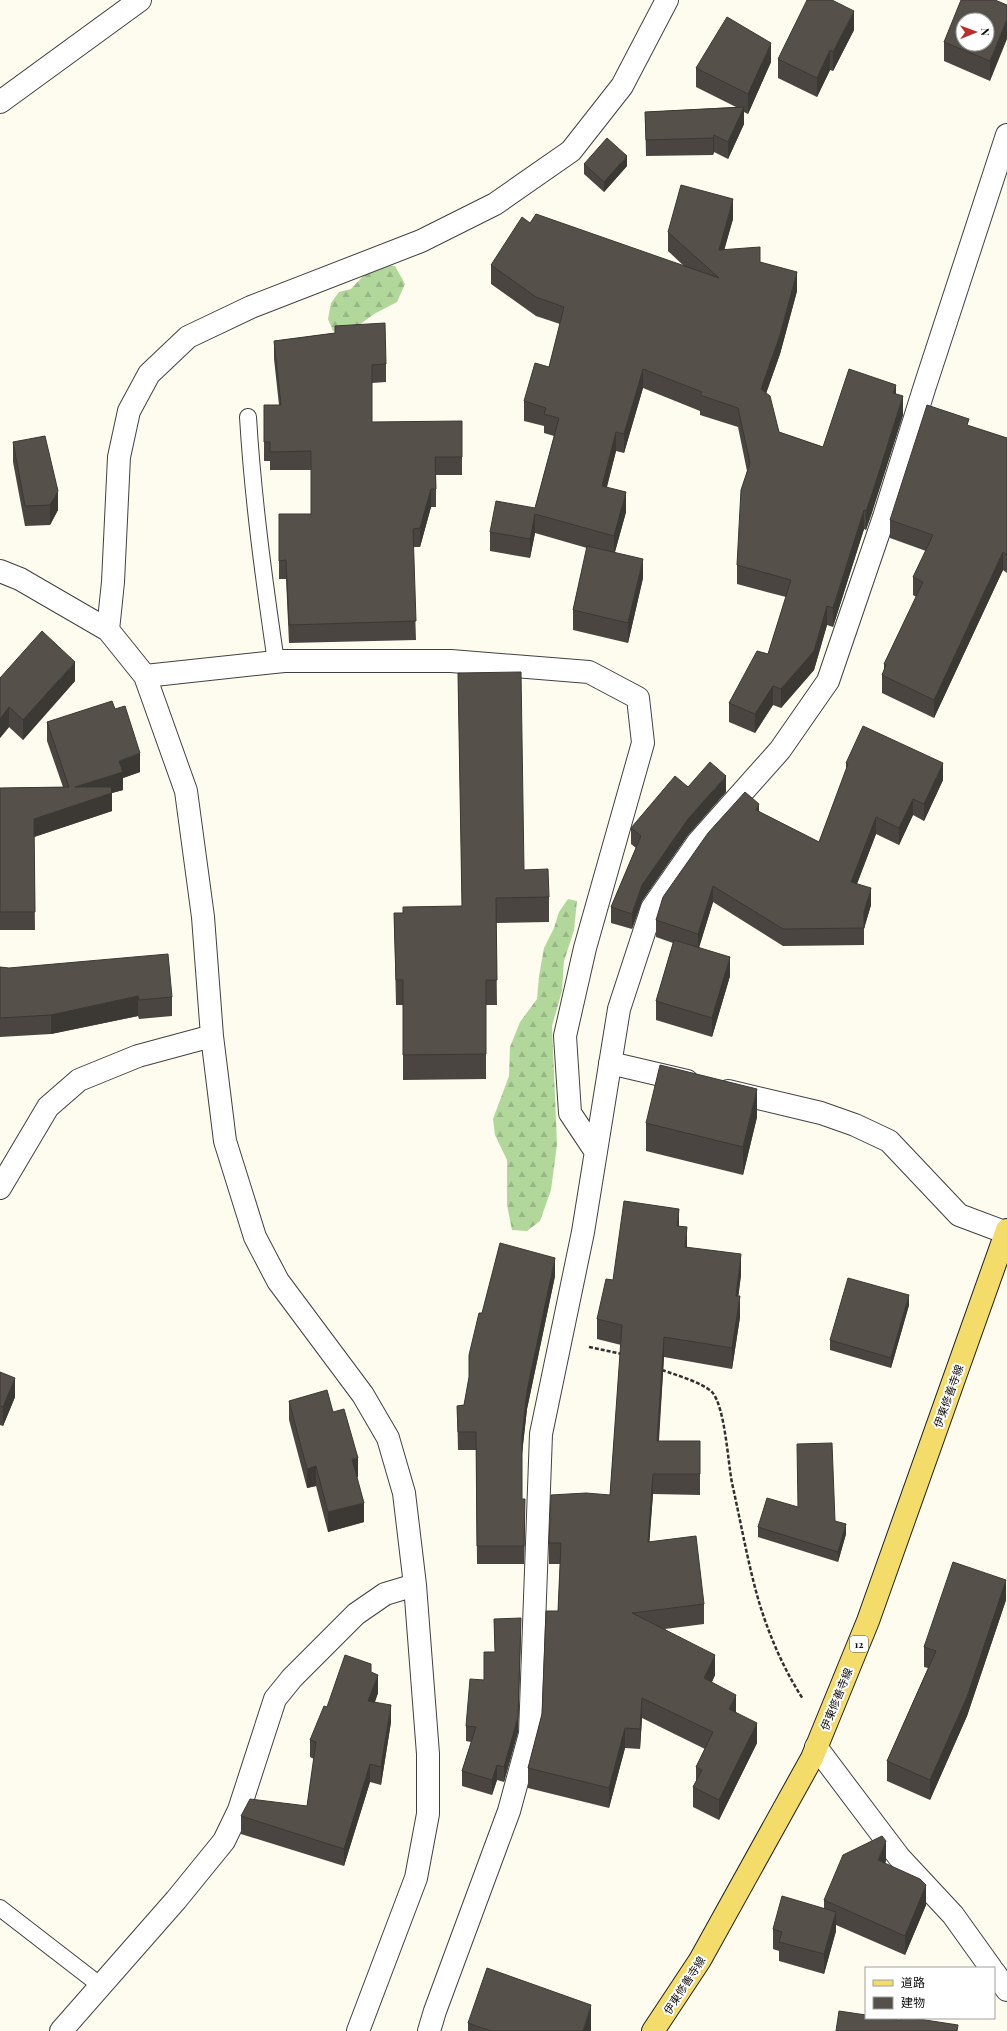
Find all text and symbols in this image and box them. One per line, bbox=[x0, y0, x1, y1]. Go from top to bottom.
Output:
north arrow bbox=[955, 12, 995, 52]
text: N bbox=[978, 28, 993, 36]
street label: 伊東修善寺線 bbox=[930, 1362, 966, 1430]
road number: 12 bbox=[850, 1636, 868, 1652]
street label: 伊東修善寺線 bbox=[817, 1666, 855, 1732]
street label: 伊東修善寺線 bbox=[660, 1953, 708, 2017]
legend bbox=[865, 1967, 995, 2019]
text: 道路 bbox=[901, 1974, 925, 1990]
text: 建物 bbox=[901, 1994, 925, 2010]

